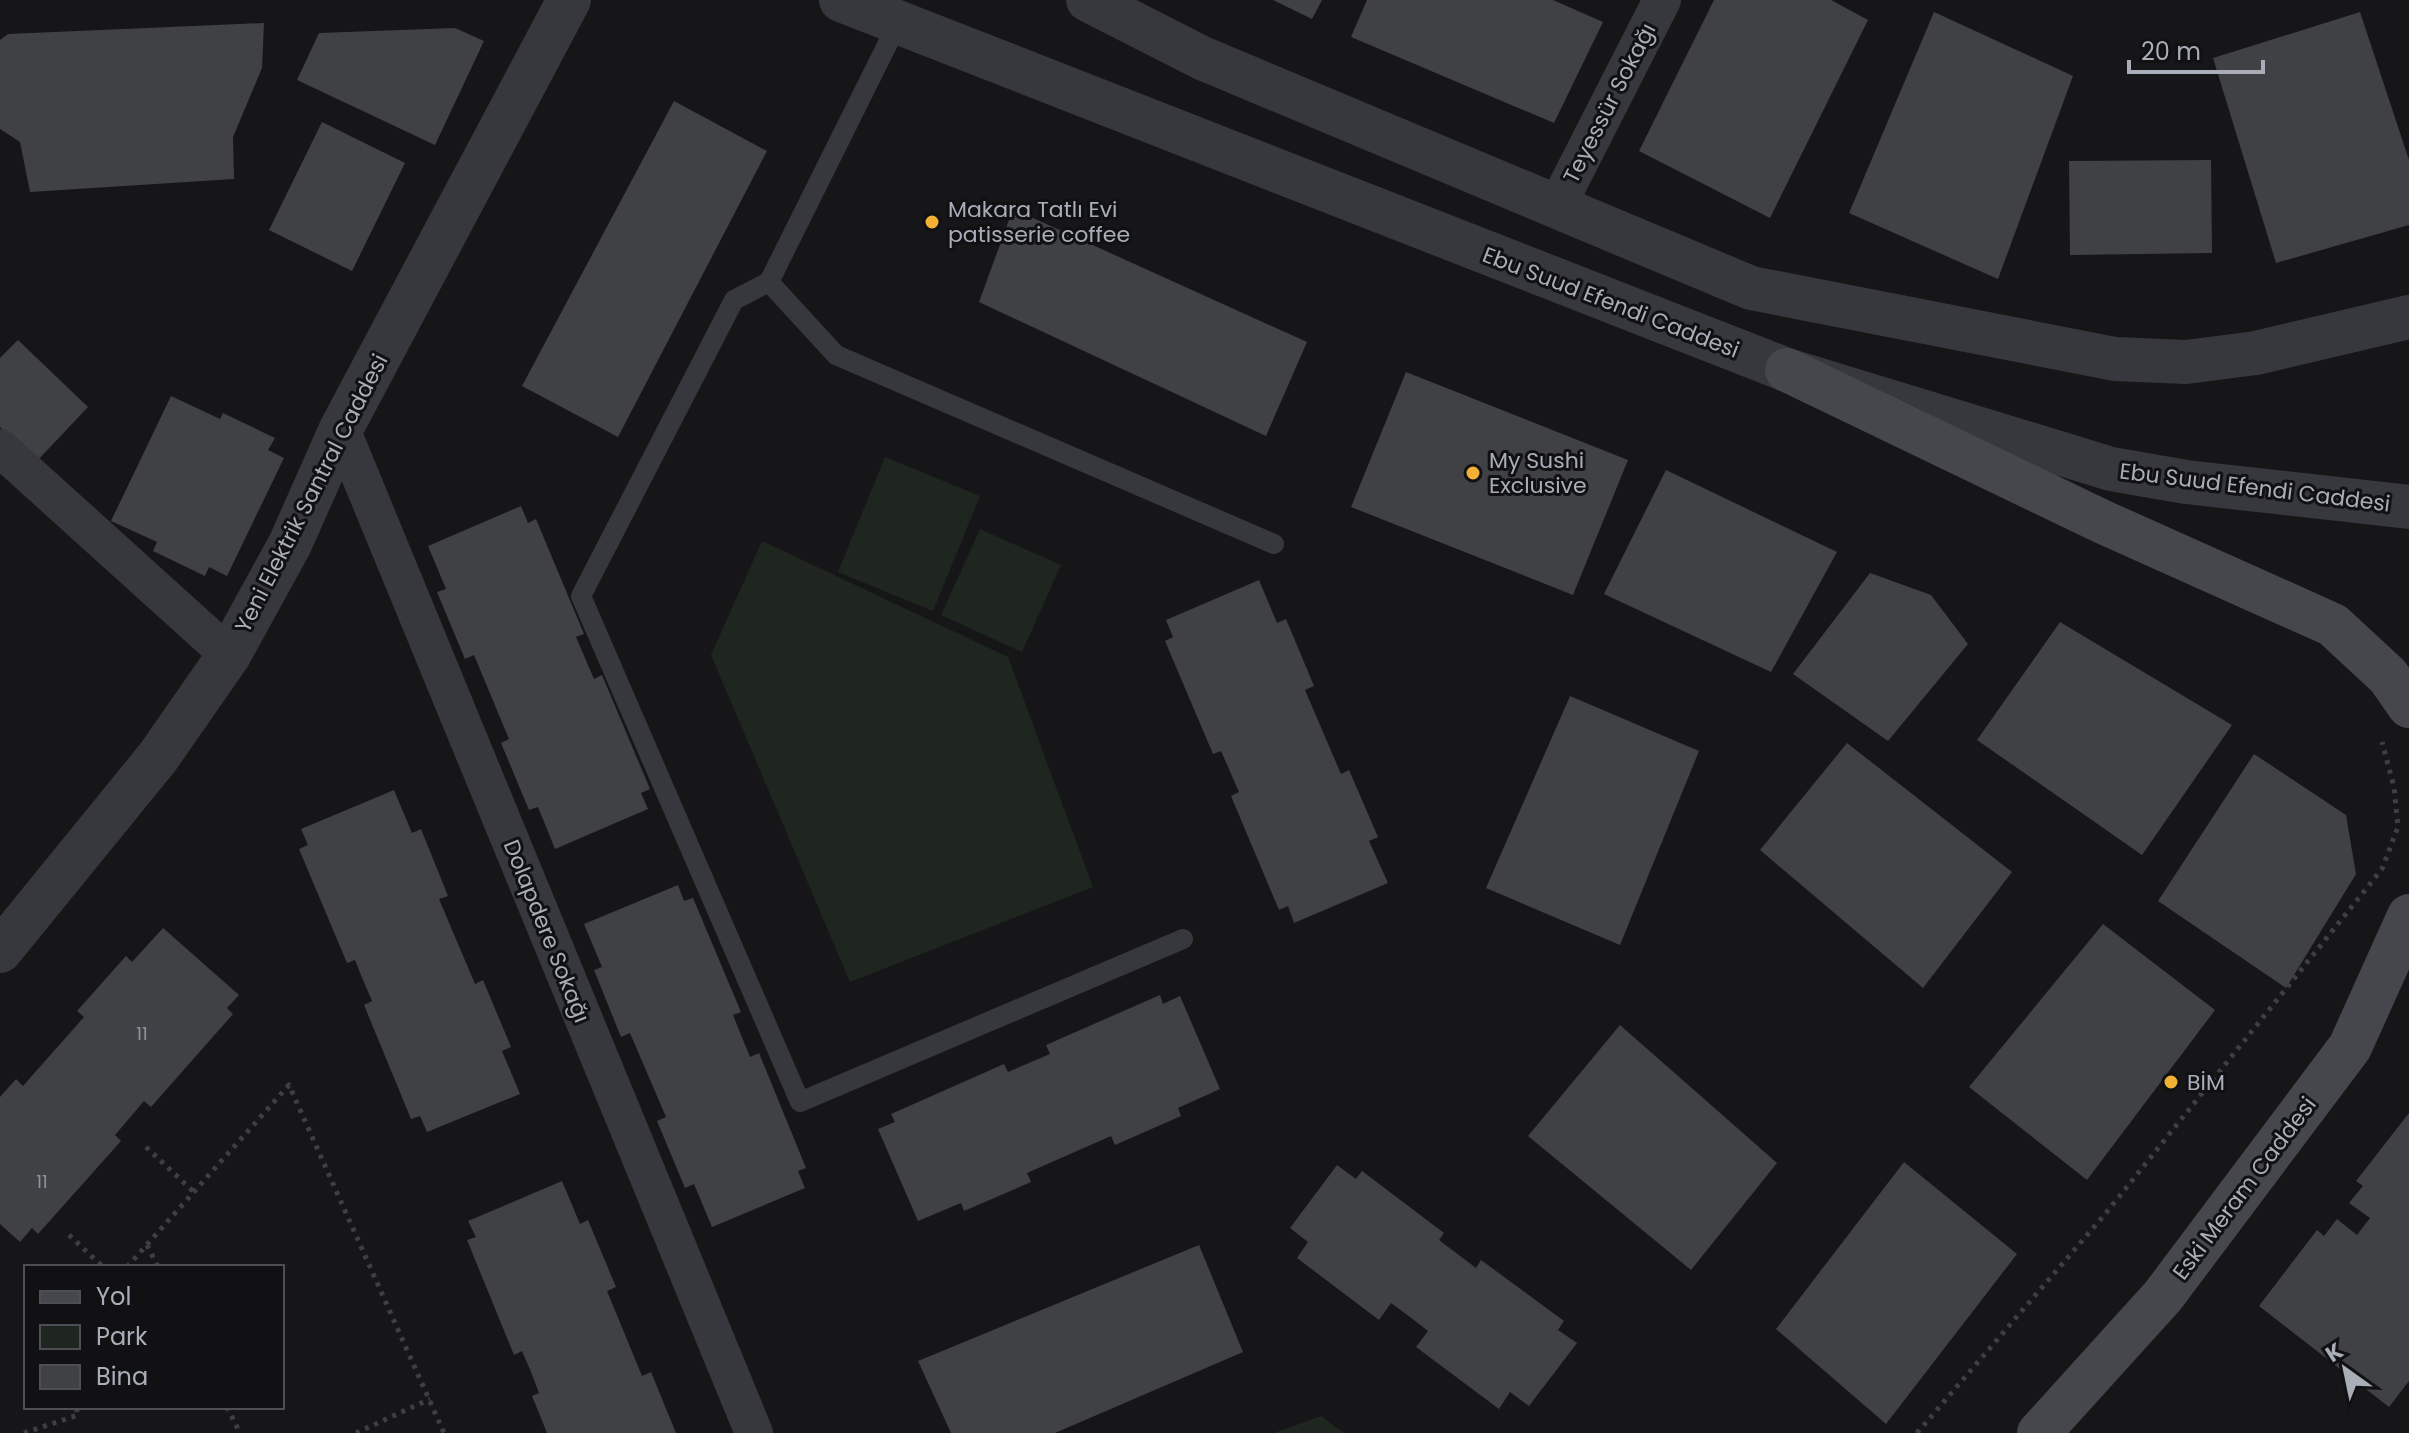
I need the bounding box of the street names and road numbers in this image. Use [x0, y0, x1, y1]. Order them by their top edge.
street label: Teyessür Sokağı [1556, 18, 1663, 189]
street label: Ebu Suud Efendi Caddesi [1478, 239, 1744, 366]
street label: Yeni Elektrik Santral Caddesi [228, 349, 395, 638]
street label: Ebu Suud Efendi Caddesi [2118, 456, 2392, 519]
street label: Dolapdere Sokağı [496, 835, 597, 1027]
street label: Eski Meram Caddesi [2165, 1090, 2323, 1286]

